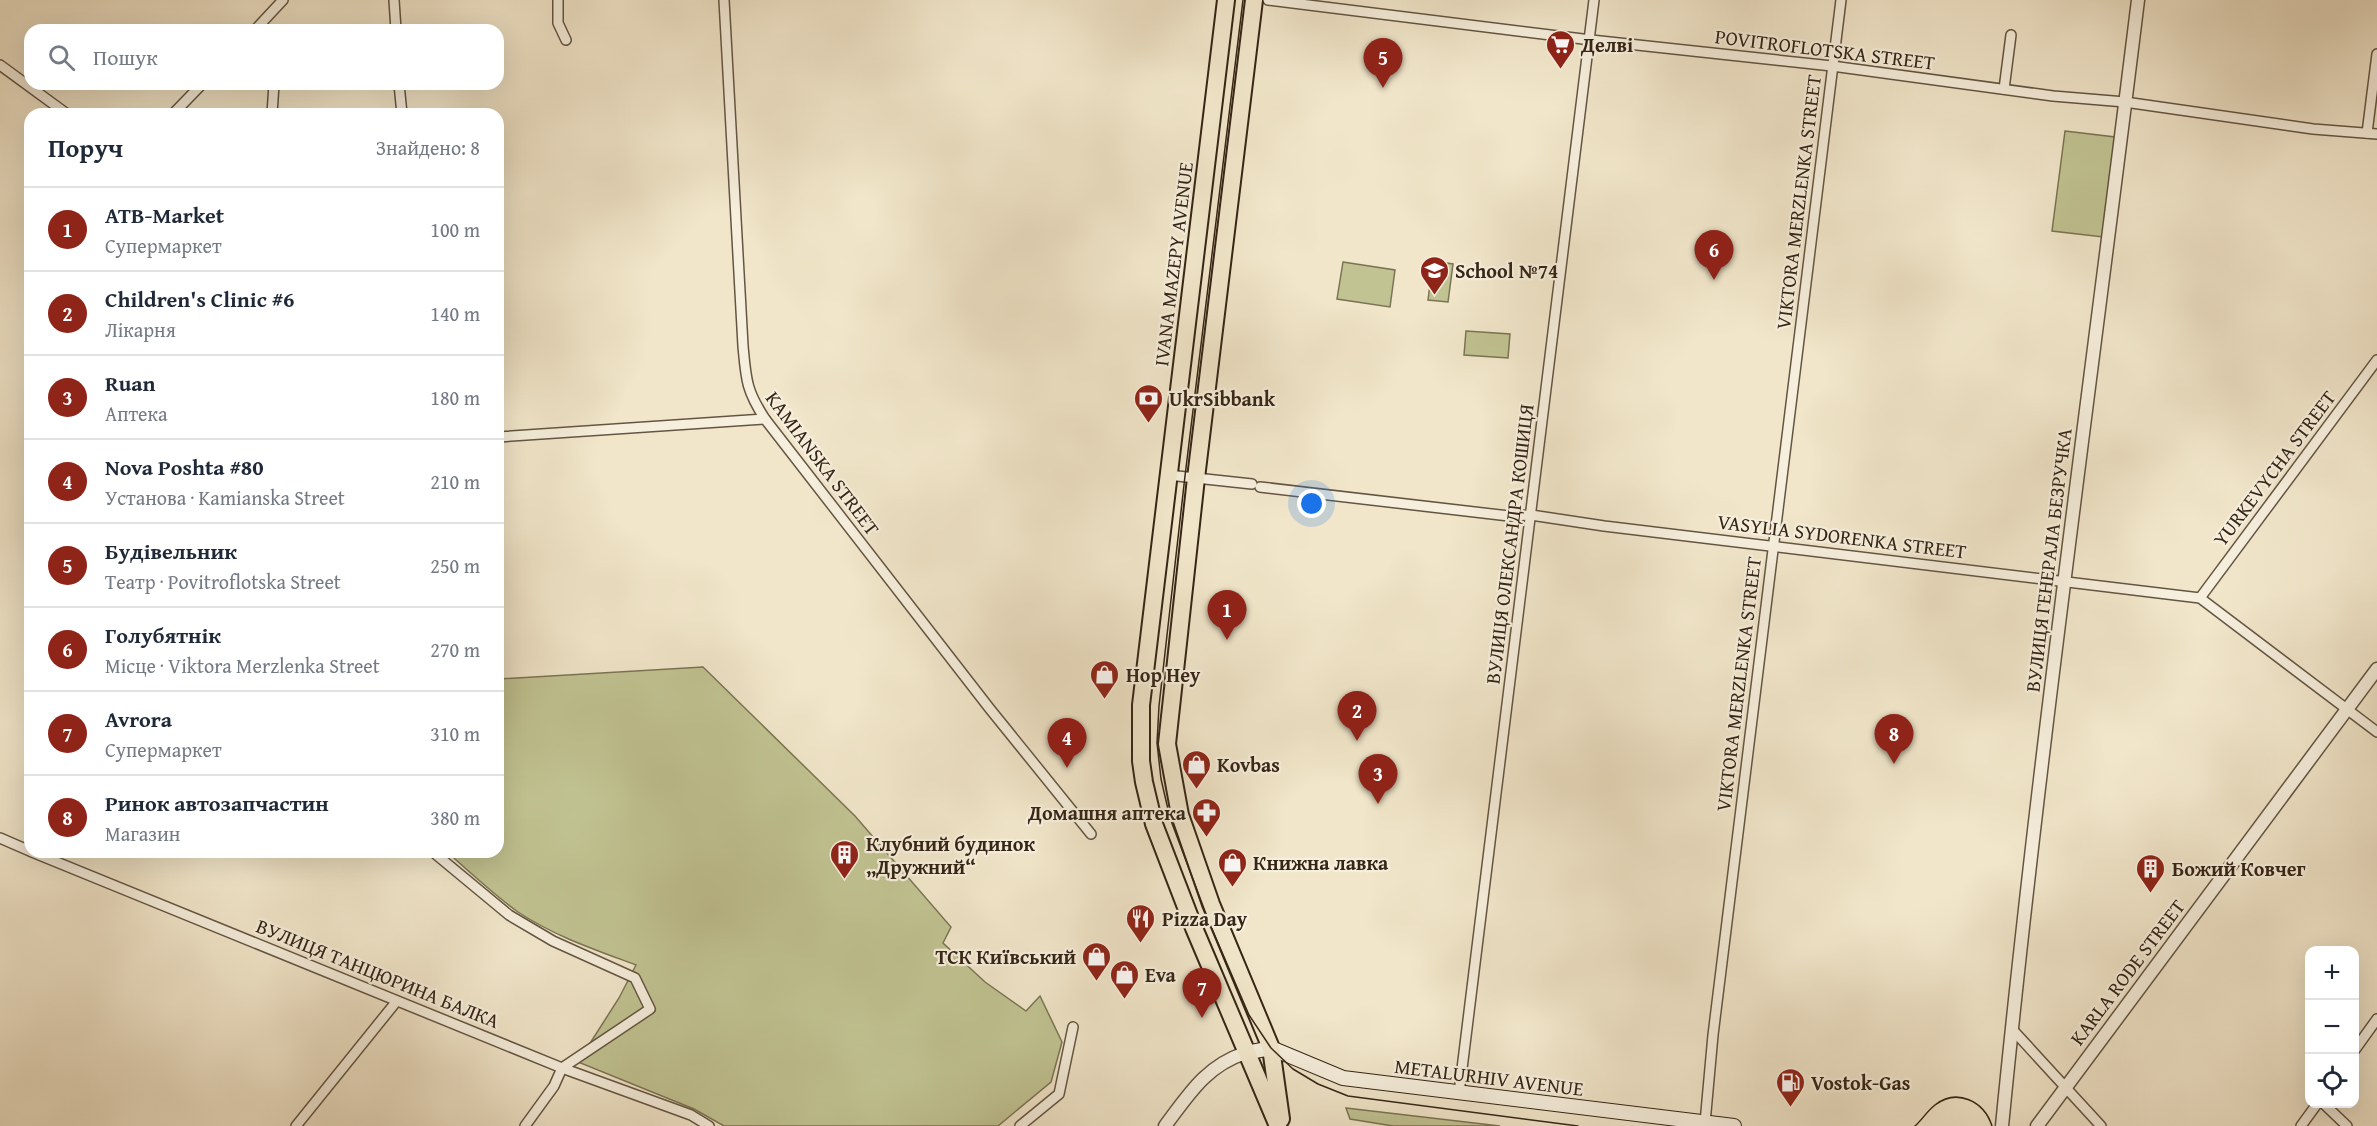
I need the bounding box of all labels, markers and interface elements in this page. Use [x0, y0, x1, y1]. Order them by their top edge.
street label: POVITROFLOTSKA STREET [1713, 21, 1937, 77]
search box [24, 24, 504, 90]
supermarket icon: Делві [1544, 28, 1576, 70]
place label: Делві [1580, 30, 1633, 59]
pin: 5 [1364, 38, 1402, 88]
icon: search [45, 41, 78, 74]
text: Пошук [93, 41, 158, 73]
street label: VIKTORA MERZLENKA STREET [1768, 73, 1828, 331]
text: Поруч [48, 128, 123, 167]
text: Знайдено: 8 [376, 133, 480, 162]
street label: IVANA MAZEPY AVENUE [1146, 160, 1200, 368]
text: ATB-Market [105, 199, 224, 231]
text: 1 [62, 215, 73, 244]
text: 100 m [430, 215, 480, 244]
pin: 6 [1694, 230, 1734, 280]
text: Супермаркет [105, 231, 222, 260]
school or university icon: School №74 [1418, 254, 1450, 296]
place label: School №74 [1455, 256, 1558, 285]
text: Children's Clinic #6 [105, 283, 294, 315]
text: 2 [62, 299, 73, 328]
text: 140 m [430, 299, 480, 328]
text: Лікарня [105, 315, 176, 344]
text: Ruan [105, 367, 156, 399]
bank icon: UkrSibbank [1132, 382, 1164, 424]
text: 3 [62, 383, 73, 412]
text: 180 m [430, 383, 480, 412]
place label: UkrSibbank [1169, 384, 1276, 413]
street label: YURKEVYCHA STREET [2206, 384, 2342, 552]
street label: KAMIANSKA STREET [759, 385, 887, 541]
text: Аптека [105, 399, 167, 428]
street label: ВУЛИЦЯ ОЛЕКСАНДРА КОШИЦЯ [1477, 402, 1541, 686]
street label: ВУЛИЦЯ ГЕНЕРАЛА БЕЗРУЧКА [2017, 426, 2079, 694]
text: Nova Poshta #80 [105, 451, 264, 483]
text: 4 [62, 467, 73, 496]
text: 210 m [430, 467, 480, 496]
text: Установа · Kamianska Street [105, 483, 345, 512]
your location [1297, 489, 1326, 518]
street label: VASYLIA SYDORENKA STREET [1716, 506, 1968, 566]
text: Будівельник [105, 535, 237, 567]
text: 5 [62, 551, 73, 580]
text: 250 m [430, 551, 480, 580]
street label: VIKTORA MERZLENKA STREET [1708, 555, 1768, 813]
text: Театр · Povitroflotska Street [105, 567, 341, 596]
pin: 1 [1208, 590, 1246, 640]
text: Голубятнік [105, 619, 221, 651]
text: 6 [62, 635, 73, 664]
text: 270 m [430, 635, 480, 664]
text: Місце · Viktora Merzlenka Street [105, 651, 380, 680]
shop icon: Hop Hey [1089, 658, 1121, 700]
place label: Hop Hey [1126, 660, 1201, 689]
pin: 2 [1338, 692, 1376, 741]
text: Avrora [105, 703, 172, 735]
pin: 8 [1874, 714, 1914, 764]
pin: 4 [1048, 718, 1086, 768]
text: 7 [62, 719, 73, 748]
text: 310 m [430, 719, 480, 748]
text: Супермаркет [105, 735, 222, 764]
shop icon: Kovbas [1180, 748, 1212, 790]
place label: Kovbas [1217, 750, 1280, 779]
pin: 3 [1358, 754, 1398, 804]
text: Ринок автозапчастин [105, 787, 329, 819]
pharmacy icon: Домашня аптека [1191, 796, 1223, 838]
place label: Домашня аптека [1027, 798, 1187, 827]
text: 8 [62, 803, 73, 832]
text: 380 m [430, 803, 480, 832]
text: Магазин [105, 819, 180, 848]
place label: Клубний будинок „Дружний“ [866, 829, 1035, 881]
building icon: Клубний будинок „Дружний“ [829, 838, 861, 880]
shop icon: Книжна лавка [1216, 846, 1248, 888]
place label: Книжна лавка [1253, 848, 1389, 877]
building icon: Божий Ковчег [2135, 852, 2167, 894]
place label: Божий Ковчег [2172, 854, 2306, 883]
street label: KARLA RODE STREET [2062, 893, 2192, 1051]
restaurant icon: Pizza Day [1125, 902, 1157, 944]
place label: Pizza Day [1162, 904, 1248, 933]
street label: ВУЛИЦЯ ТАНЦЮРИНА БАЛКА [252, 911, 504, 1035]
shop icon: ТСК Київський [1081, 940, 1113, 982]
place label: ТСК Київський [935, 942, 1076, 971]
map controls [2305, 946, 2359, 1108]
button: + [2305, 946, 2359, 1000]
shop icon: Eva [1108, 958, 1140, 1000]
place label: Eva [1145, 960, 1177, 989]
pin: 7 [1182, 968, 1222, 1018]
button: − [2305, 1000, 2359, 1054]
street label: METALURHIV AVENUE [1393, 1051, 1585, 1103]
button: locate [2305, 1054, 2359, 1108]
fuel station icon: Vostok-Gas [1774, 1066, 1806, 1108]
place label: Vostok-Gas [1811, 1068, 1910, 1097]

